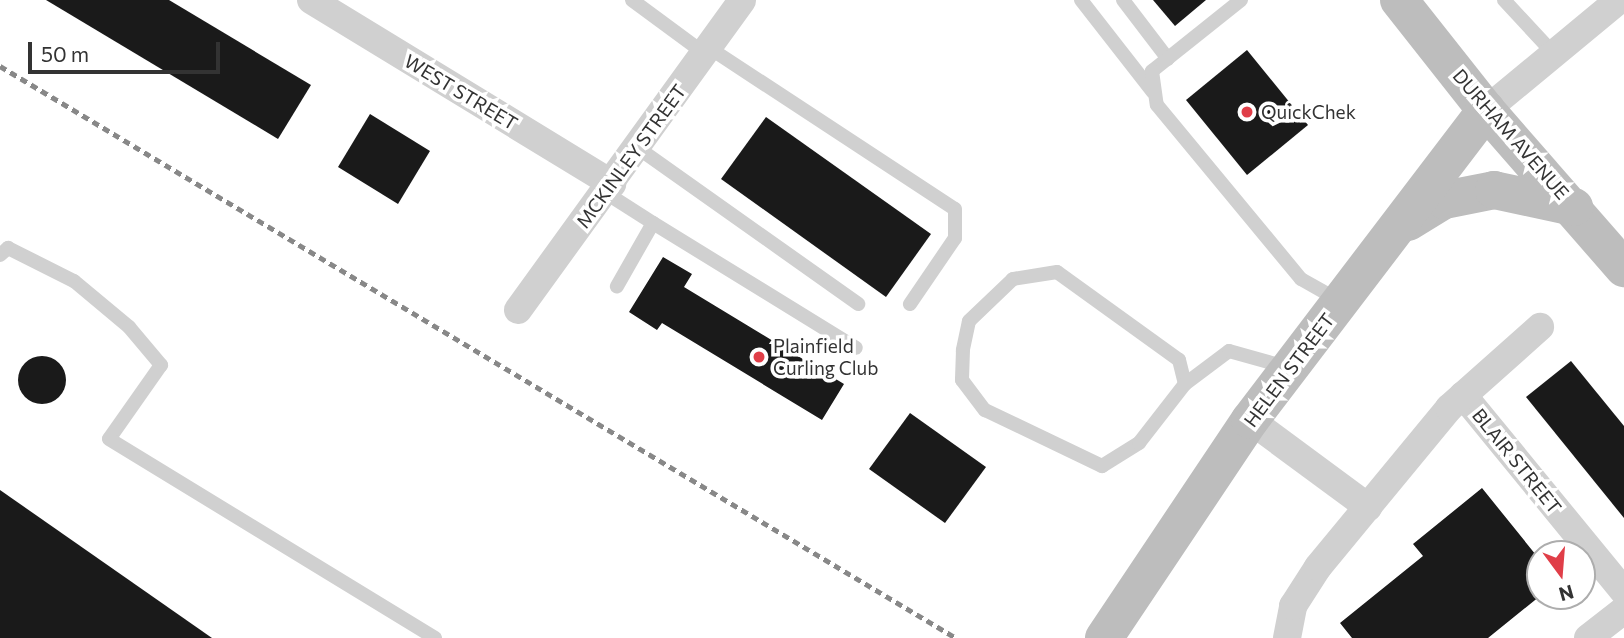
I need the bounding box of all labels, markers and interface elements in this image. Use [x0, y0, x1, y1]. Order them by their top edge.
scale bar [32, 28, 224, 72]
text: 50 m [41, 41, 89, 66]
street label: WEST STREET [400, 49, 522, 135]
street label: DURHAM AVENUE [1448, 64, 1574, 204]
street label: MCKINLEY STREET [571, 80, 691, 232]
place label: QuickChek [1261, 101, 1356, 123]
marker: QuickChek [1239, 104, 1255, 120]
street label: HELEN STREET [1239, 309, 1339, 431]
place label: Plainfield Curling Club [773, 335, 878, 379]
marker: Plainfield Curling Club [751, 349, 767, 365]
street label: BLAIR STREET [1468, 404, 1566, 518]
north arrow [1526, 540, 1596, 610]
text: N [1556, 581, 1576, 607]

